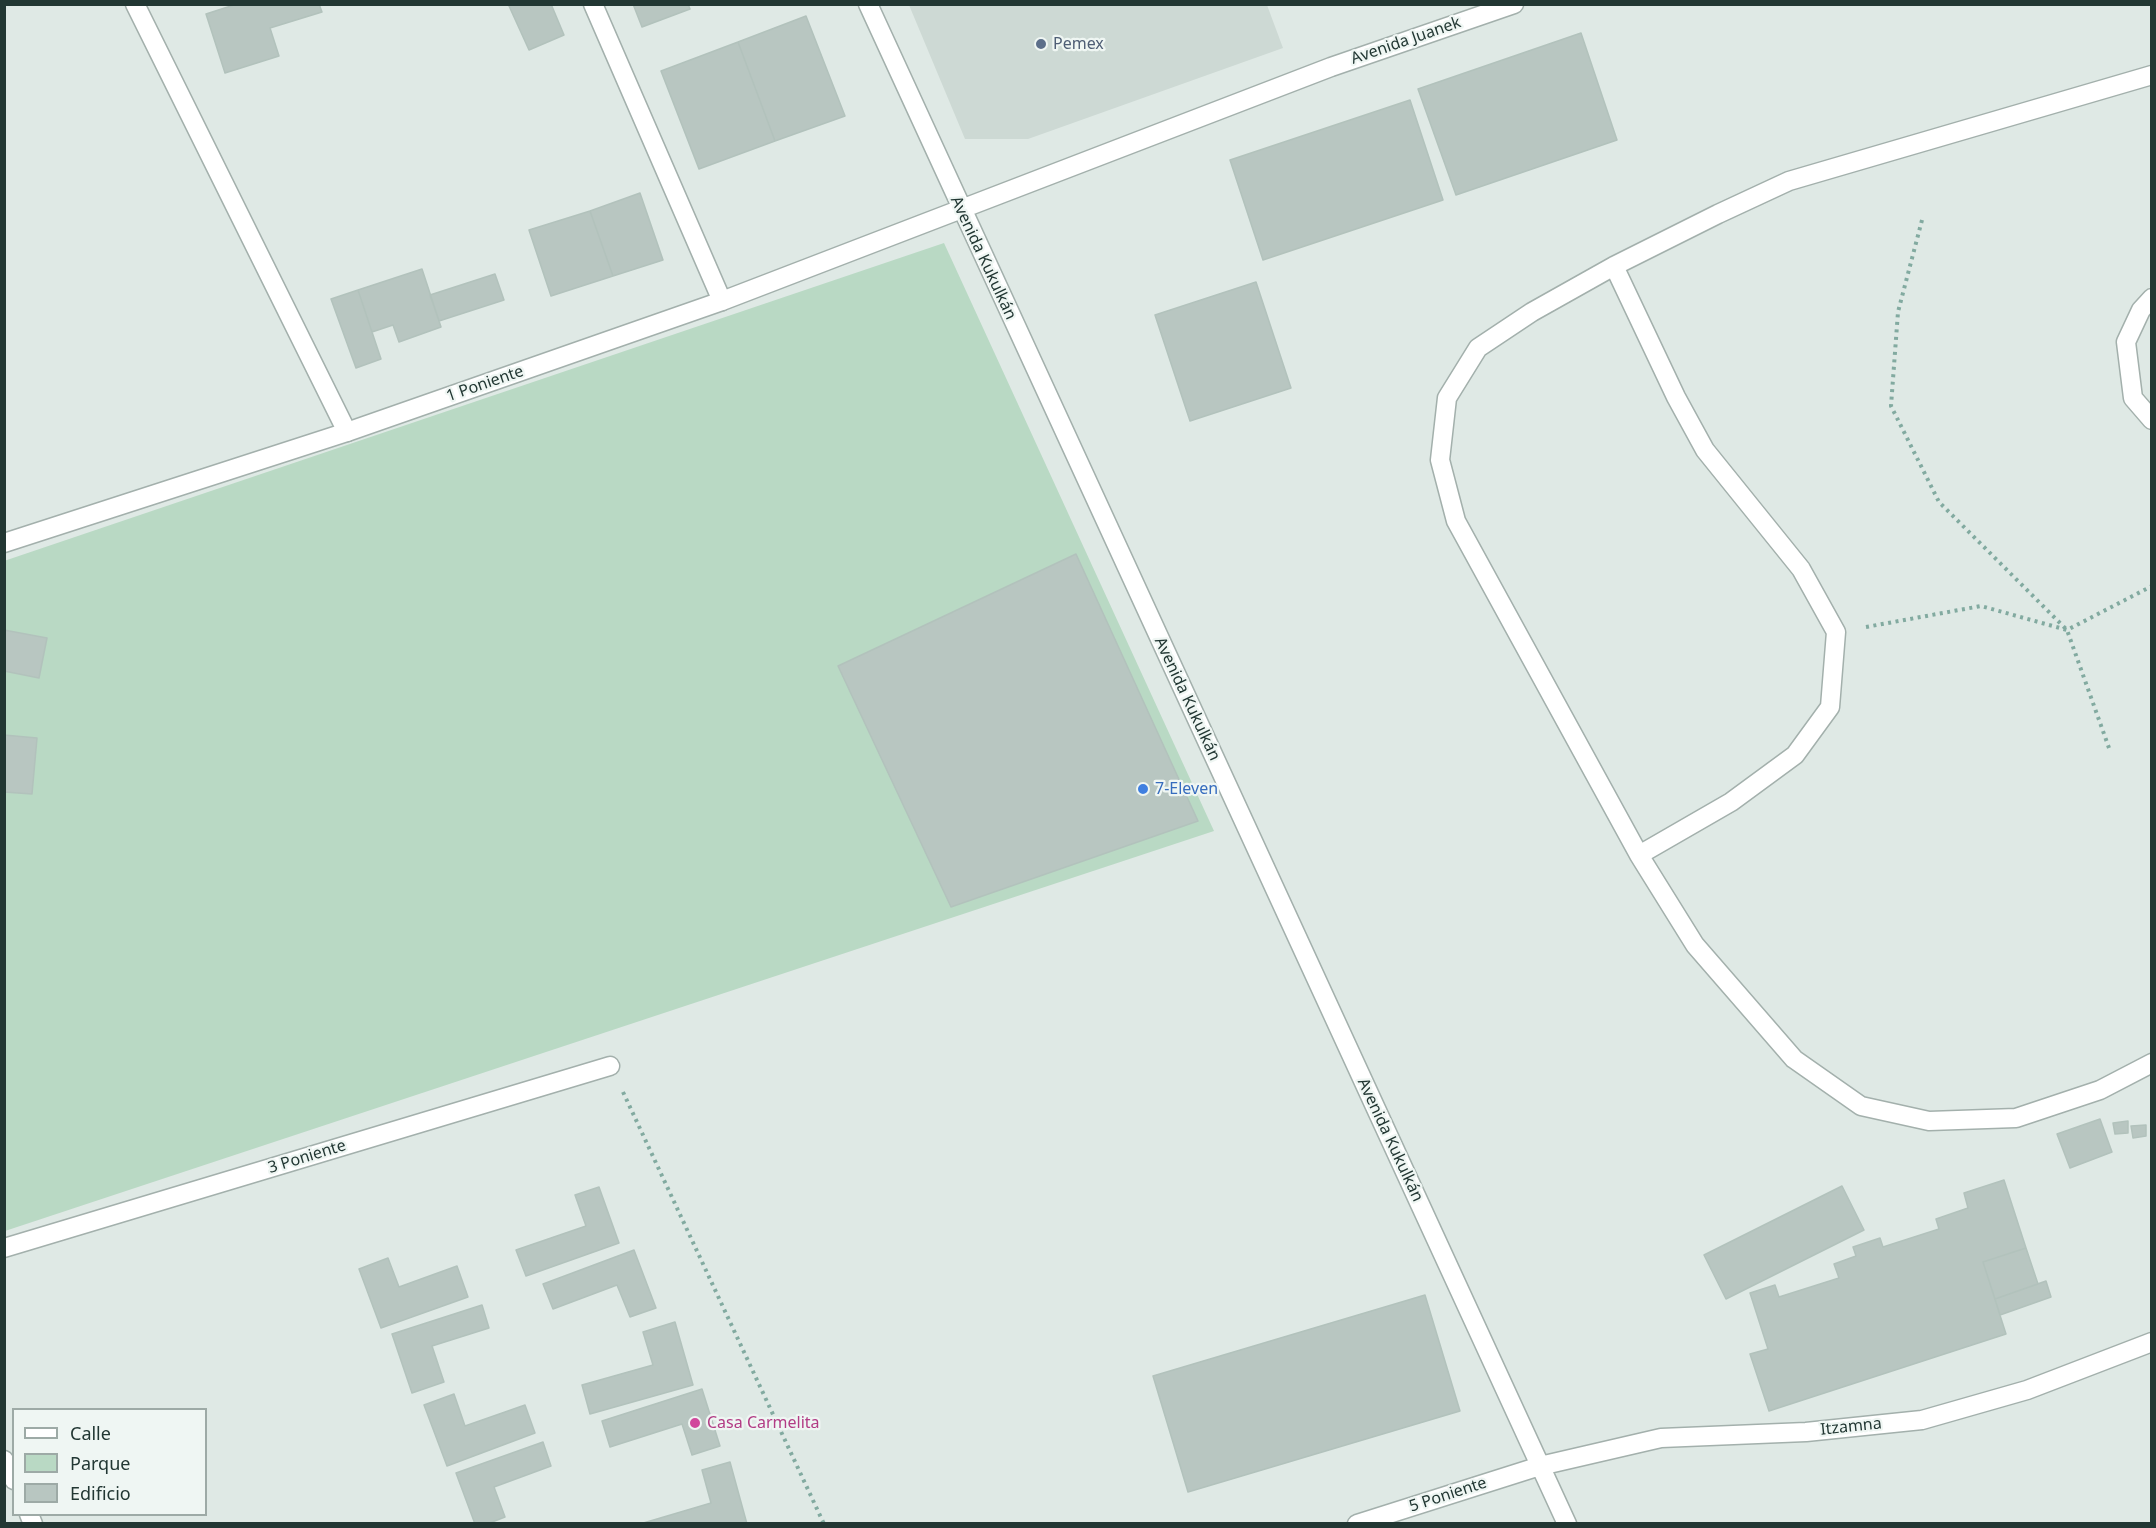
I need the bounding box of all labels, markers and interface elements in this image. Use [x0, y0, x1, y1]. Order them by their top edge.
street label: Avenida Juanek [1348, 13, 1464, 69]
place label: Pemex [1053, 34, 1104, 54]
marker: Pemex [1034, 37, 1048, 51]
street label: Avenida Kukulkán [946, 193, 1020, 323]
street label: 1 Poniente [444, 362, 526, 406]
street label: Avenida Kukulkán [1150, 634, 1224, 764]
place label: 7-Eleven [1155, 779, 1218, 799]
marker: 7-Eleven [1136, 782, 1150, 796]
street label: Avenida Kukulkán [1353, 1075, 1427, 1205]
street label: 3 Poniente [266, 1136, 348, 1178]
legend [12, 1408, 207, 1516]
place label: Casa Carmelita [707, 1413, 820, 1433]
street label: Itzamna [1819, 1414, 1883, 1440]
marker: Casa Carmelita [688, 1416, 702, 1430]
text: Calle [70, 1421, 111, 1445]
text: Parque [70, 1451, 130, 1475]
street label: 5 Poniente [1407, 1473, 1489, 1517]
text: Edificio [70, 1481, 131, 1505]

